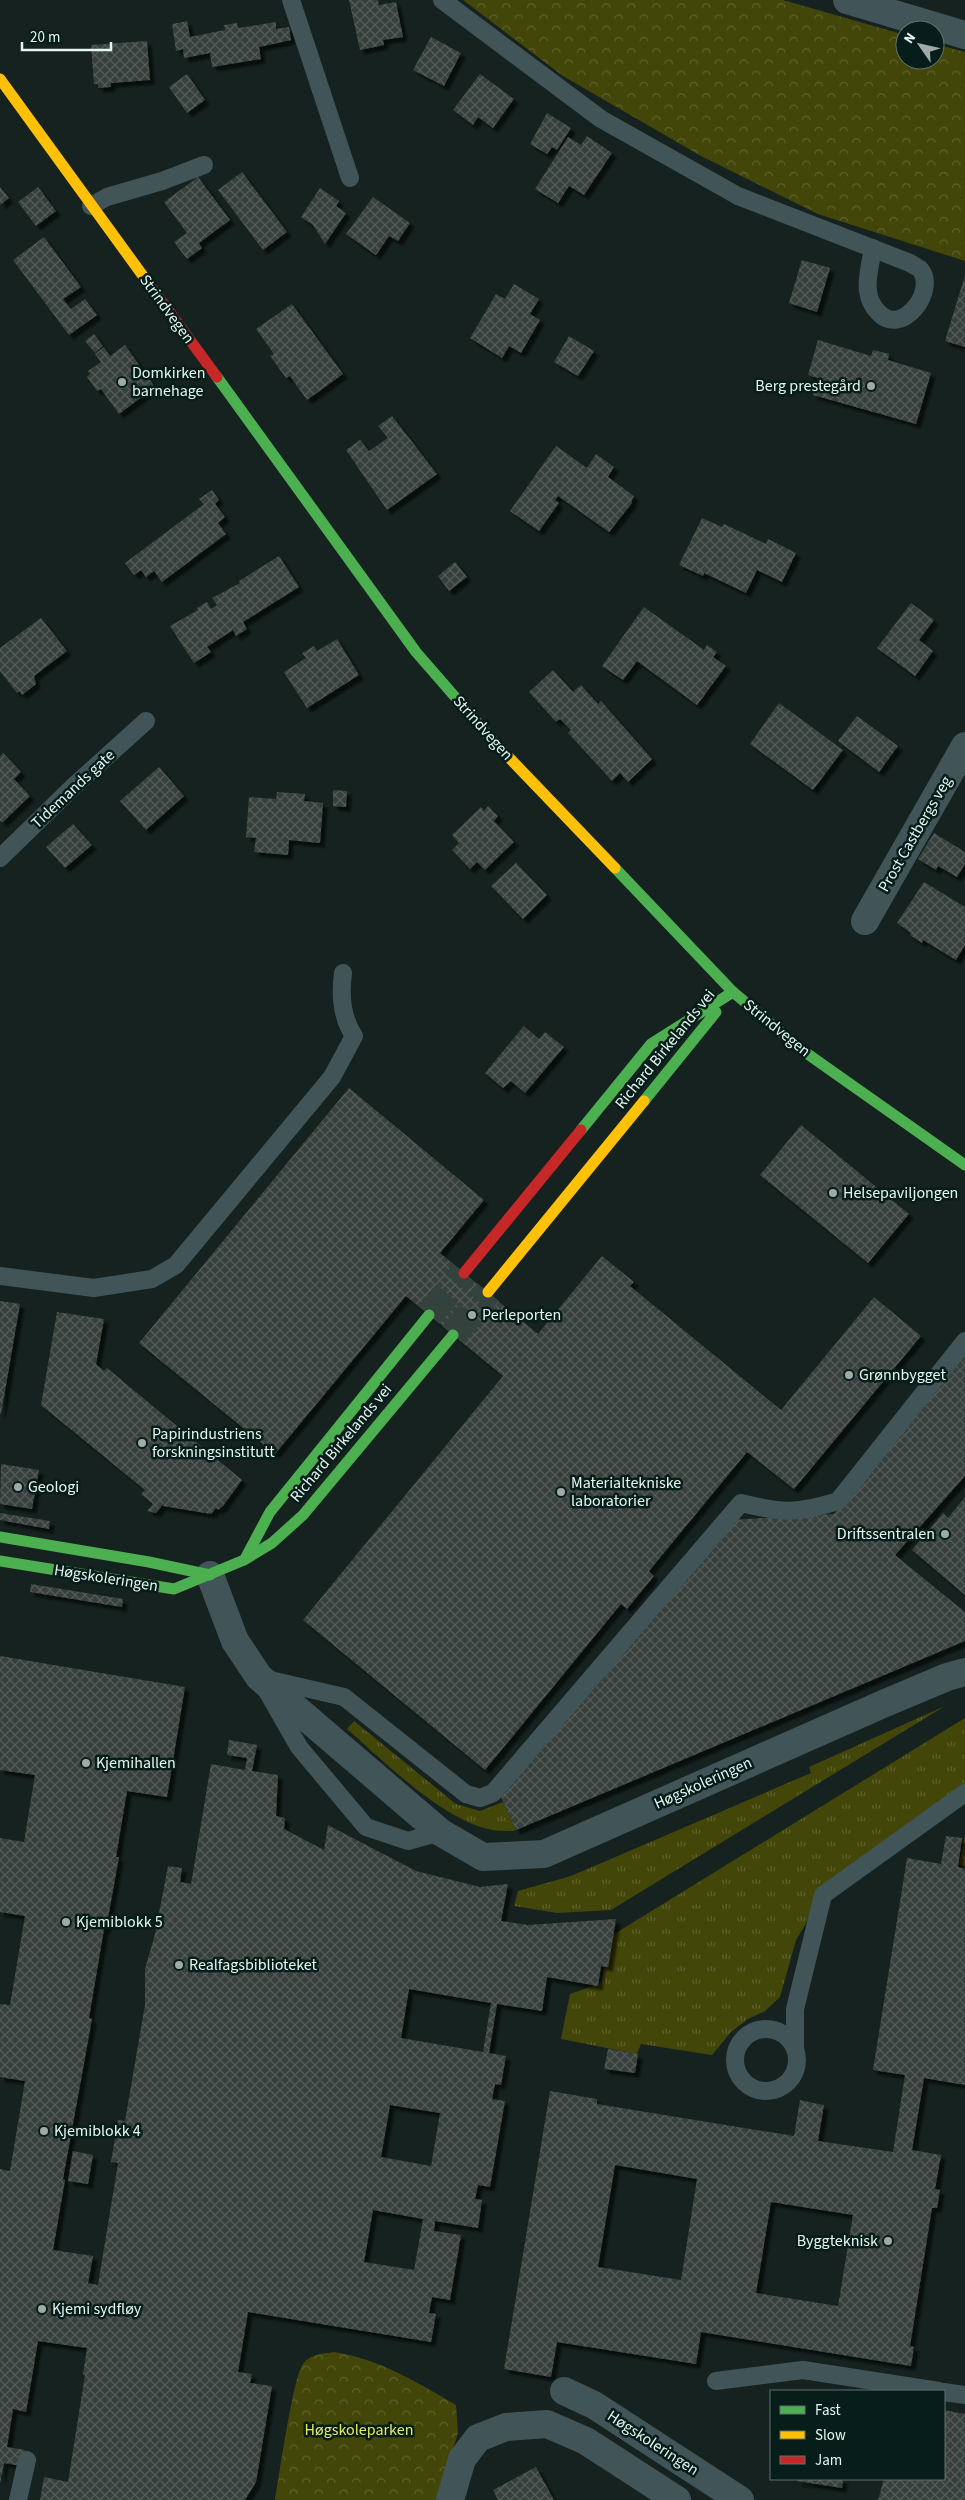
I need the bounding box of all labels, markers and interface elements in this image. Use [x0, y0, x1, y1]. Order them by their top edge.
scale bar [22, 20, 111, 52]
north arrow [895, 20, 945, 70]
text: 20 m [30, 27, 60, 48]
text: N [899, 29, 921, 48]
street label: Strindvegen [134, 270, 200, 348]
place label: Domkirken barnehage [132, 362, 206, 402]
place label: Berg prestegård [755, 375, 861, 397]
marker: Domkirken barnehage [116, 376, 128, 388]
marker: Berg prestegård [865, 380, 877, 392]
street label: Strindvegen [448, 691, 518, 765]
street label: Tidemands gate [26, 744, 120, 834]
street label: Prost Castbergs veg [873, 772, 957, 896]
street label: Richard Birkelands vei [610, 985, 720, 1113]
street label: Strindvegen [739, 994, 815, 1062]
place label: Helsepaviljongen [843, 1182, 958, 1204]
marker: Helsepaviljongen [827, 1187, 839, 1199]
place label: Perleporten [482, 1304, 561, 1326]
marker: Perleporten [466, 1309, 478, 1321]
place label: Grønnbygget [859, 1364, 946, 1386]
marker: Grønnbygget [843, 1369, 855, 1381]
street label: Richard Birkelands vei [285, 1379, 397, 1507]
place label: Papirindustriens forskningsinstitutt [152, 1423, 275, 1463]
marker: Papirindustriens forskningsinstitutt [136, 1437, 148, 1449]
place label: Materialtekniske laboratorier [571, 1472, 681, 1512]
place label: Geologi [28, 1476, 79, 1498]
marker: Geologi [12, 1481, 24, 1493]
marker: Materialtekniske laboratorier [555, 1486, 567, 1498]
place label: Driftssentralen [837, 1523, 935, 1545]
marker: Driftssentralen [939, 1528, 951, 1540]
street label: Høgskoleringen [52, 1559, 160, 1597]
place label: Kjemihallen [96, 1752, 176, 1774]
street label: Høgskoleringen [651, 1752, 755, 1814]
marker: Kjemihallen [80, 1757, 92, 1769]
place label: Kjemiblokk 5 [76, 1911, 163, 1933]
marker: Kjemiblokk 5 [60, 1916, 72, 1928]
place label: Realfagsbiblioteket [189, 1954, 318, 1976]
marker: Realfagsbiblioteket [173, 1959, 185, 1971]
place label: Kjemiblokk 4 [54, 2120, 141, 2142]
marker: Kjemiblokk 4 [38, 2125, 50, 2137]
place label: Byggteknisk [797, 2230, 878, 2252]
marker: Byggteknisk [882, 2235, 894, 2247]
place label: Kjemi sydfløy [52, 2298, 142, 2320]
marker: Kjemi sydfløy [36, 2303, 48, 2315]
legend [770, 2390, 945, 2480]
text: Fast [815, 2400, 841, 2421]
street label: Høgskoleringen [603, 2405, 703, 2481]
park label: Høgskoleparken [305, 2419, 413, 2441]
text: Slow [815, 2425, 846, 2446]
text: Jam [815, 2450, 842, 2471]

